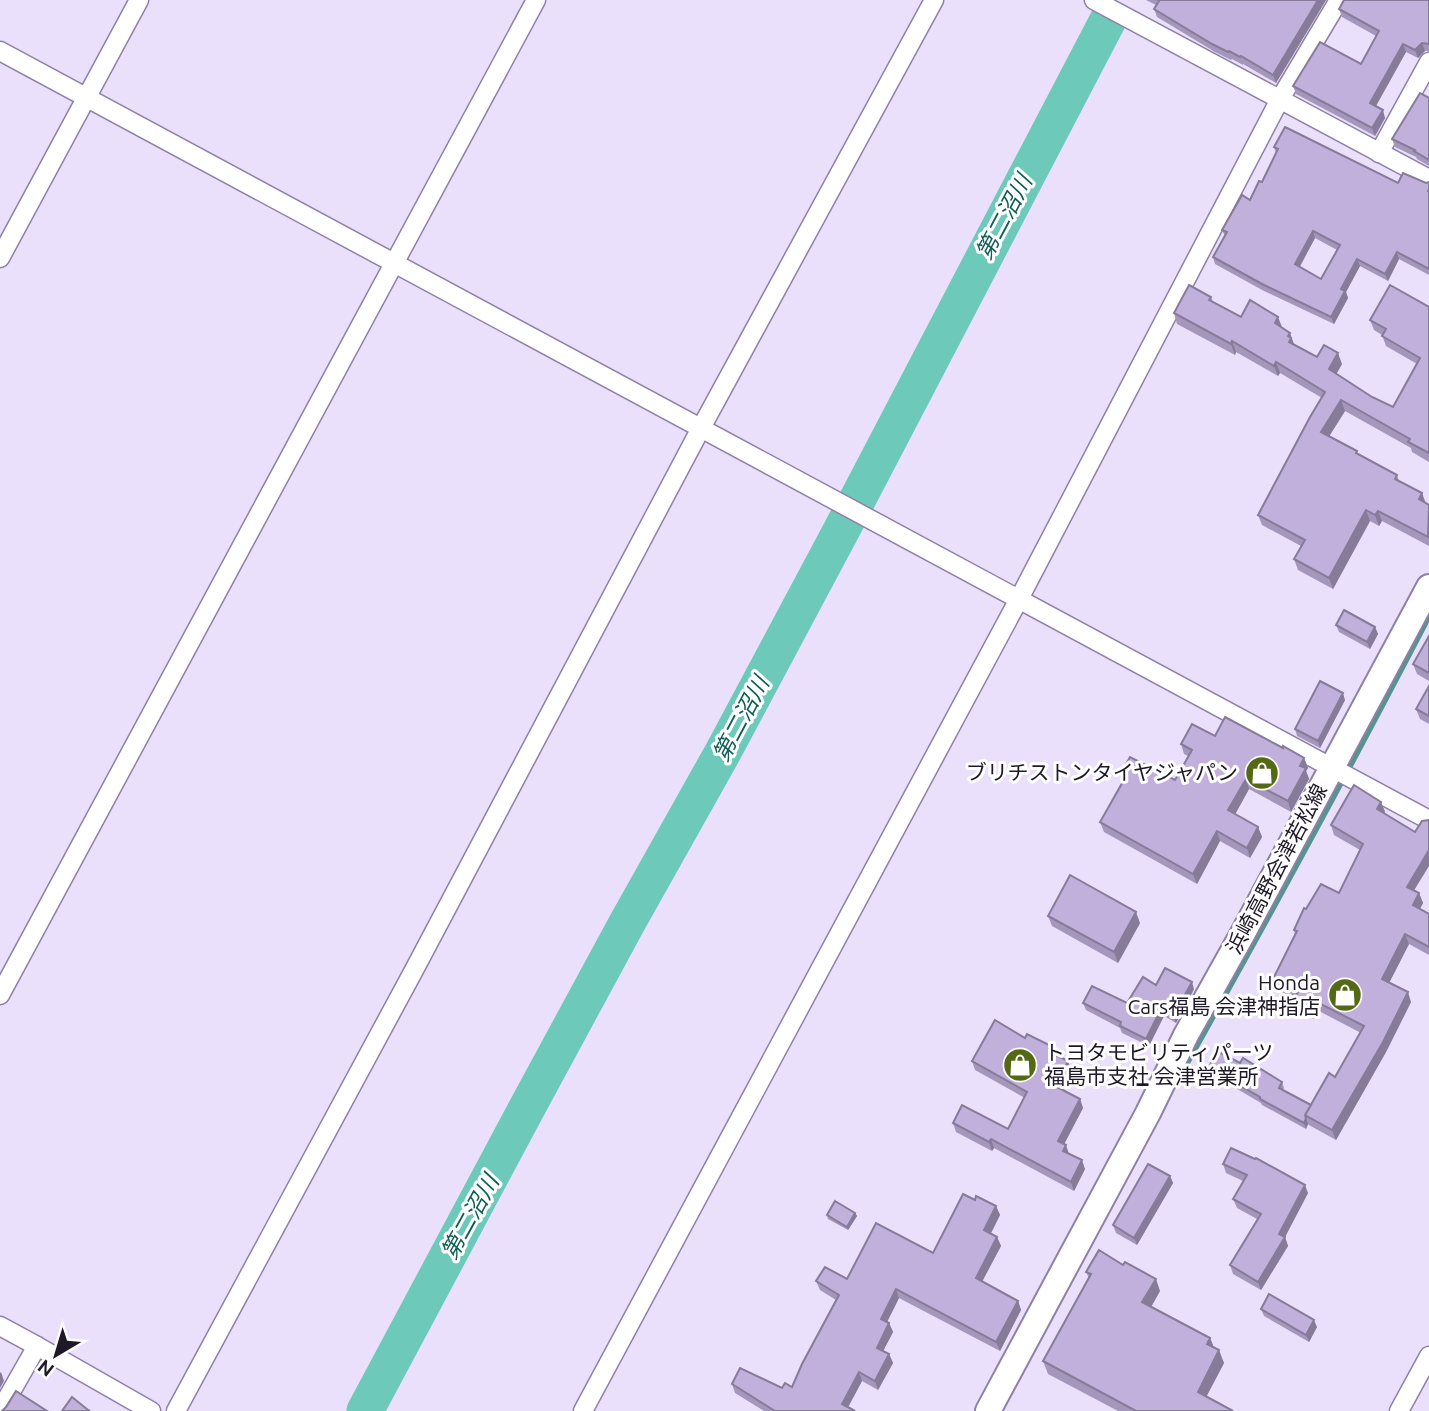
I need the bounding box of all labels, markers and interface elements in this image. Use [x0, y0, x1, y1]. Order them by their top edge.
water label: 第二沼川 [971, 168, 1038, 263]
water label: 第二沼川 [708, 670, 775, 765]
shop icon: ブリチストンタイヤジャパン [1243, 754, 1281, 792]
place label: ブリチストンタイヤジャパン [966, 760, 1238, 784]
street label: 浜崎高野会津若松線 [1221, 779, 1331, 958]
place label: Honda Cars福島 会津神指店 [1127, 970, 1320, 1018]
shop icon: Honda Cars福島 会津神指店 [1326, 976, 1364, 1014]
place label: トヨタモビリティパーツ 福島市支社 会津営業所 [1044, 1040, 1273, 1088]
shop icon: トヨタモビリティパーツ 福島市支社 会津営業所 [1001, 1046, 1039, 1084]
water label: 第二沼川 [436, 1168, 504, 1263]
north arrow [21, 1320, 91, 1390]
text: N [33, 1355, 58, 1381]

